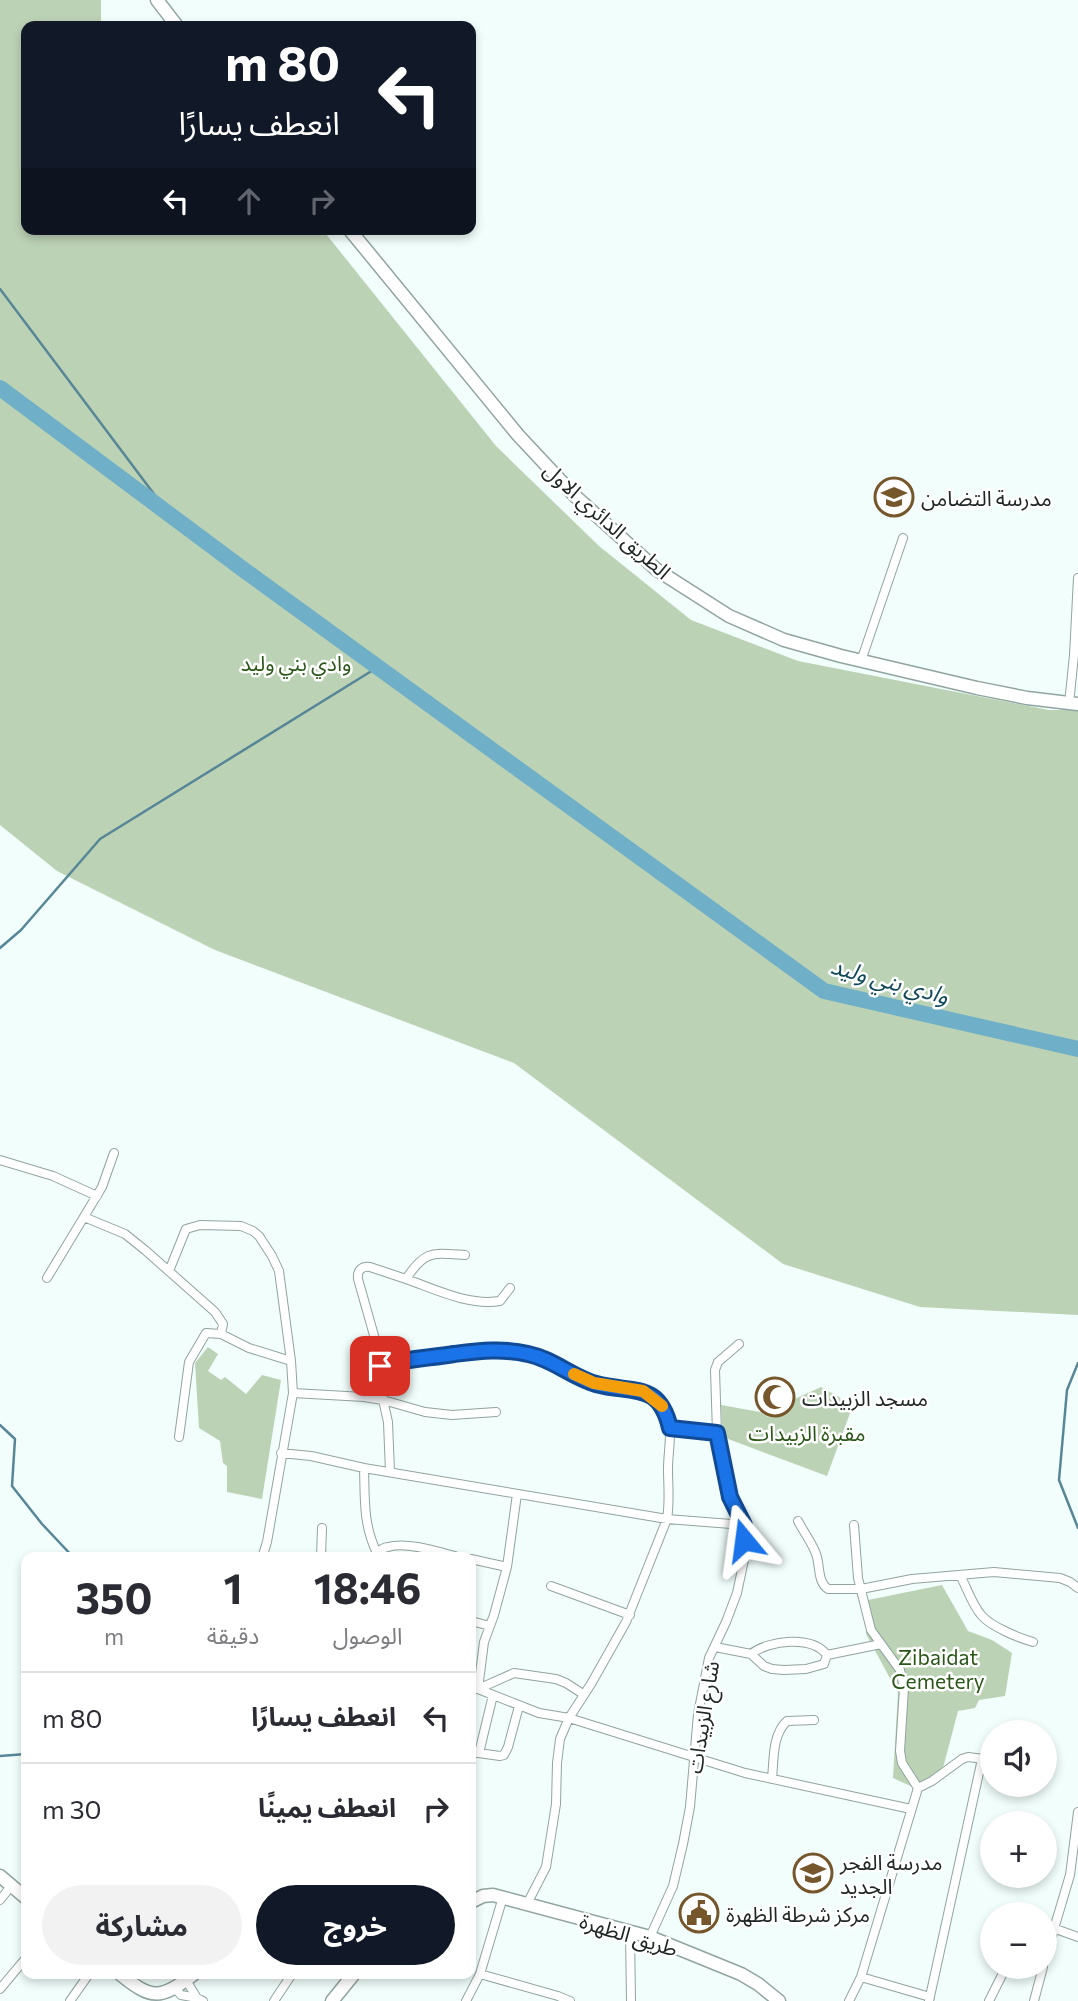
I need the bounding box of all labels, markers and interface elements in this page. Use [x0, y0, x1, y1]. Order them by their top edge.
text: 80 m [225, 31, 340, 91]
icon: left [364, 49, 455, 140]
text: انعطف يسارًا [178, 102, 340, 142]
icon: left [157, 182, 195, 220]
icon: ahead [230, 182, 268, 220]
icon: right [303, 182, 341, 220]
street label: الطريق الدائري الاول [536, 456, 677, 587]
school or university icon: مدرسة التضامن [873, 476, 915, 518]
place label: مدرسة التضامن [921, 485, 1052, 511]
park label: وادي بني وليد [241, 650, 351, 679]
water label: وادي بني وليد [827, 951, 952, 1014]
pin [350, 1336, 410, 1396]
icon: arrive [361, 1347, 399, 1385]
mosque icon: مسجد الزبيدات [754, 1376, 796, 1418]
place label: مسجد الزبيدات [802, 1385, 928, 1411]
park label: مقبرة الزبيدات [748, 1420, 866, 1446]
position arrow [707, 1503, 781, 1577]
text: 1 [224, 1561, 243, 1613]
text: 18:46 [314, 1561, 422, 1613]
text: 350 [75, 1571, 152, 1623]
text: دقيقة [207, 1621, 259, 1649]
text: الوصول [333, 1621, 403, 1649]
text: m [104, 1622, 124, 1650]
park label: Zibaidat Cemetery [891, 1644, 985, 1693]
street label: شارع الزبيدات [681, 1659, 727, 1776]
icon: left [417, 1699, 455, 1737]
text: انعطف يسارًا [251, 1700, 396, 1731]
text: 80 m [42, 1702, 102, 1733]
map controls [980, 1720, 1057, 1979]
button: sound [980, 1720, 1057, 1797]
icon: right [417, 1790, 455, 1828]
text: انعطف يمينًا [258, 1791, 396, 1822]
text: 30 m [42, 1793, 101, 1824]
button: + [980, 1811, 1057, 1888]
place label: مدرسة الفجر الجديد [839, 1849, 943, 1898]
school or university icon: مدرسة الفجر الجديد [792, 1852, 834, 1894]
button: مشاركة [42, 1885, 242, 1965]
button: خروج [256, 1885, 455, 1965]
public building icon: مركز شرطة الظهرة [678, 1892, 720, 1934]
place label: مركز شرطة الظهرة [726, 1901, 870, 1927]
button: − [980, 1902, 1057, 1979]
street label: طريق الظهرة [576, 1907, 681, 1963]

